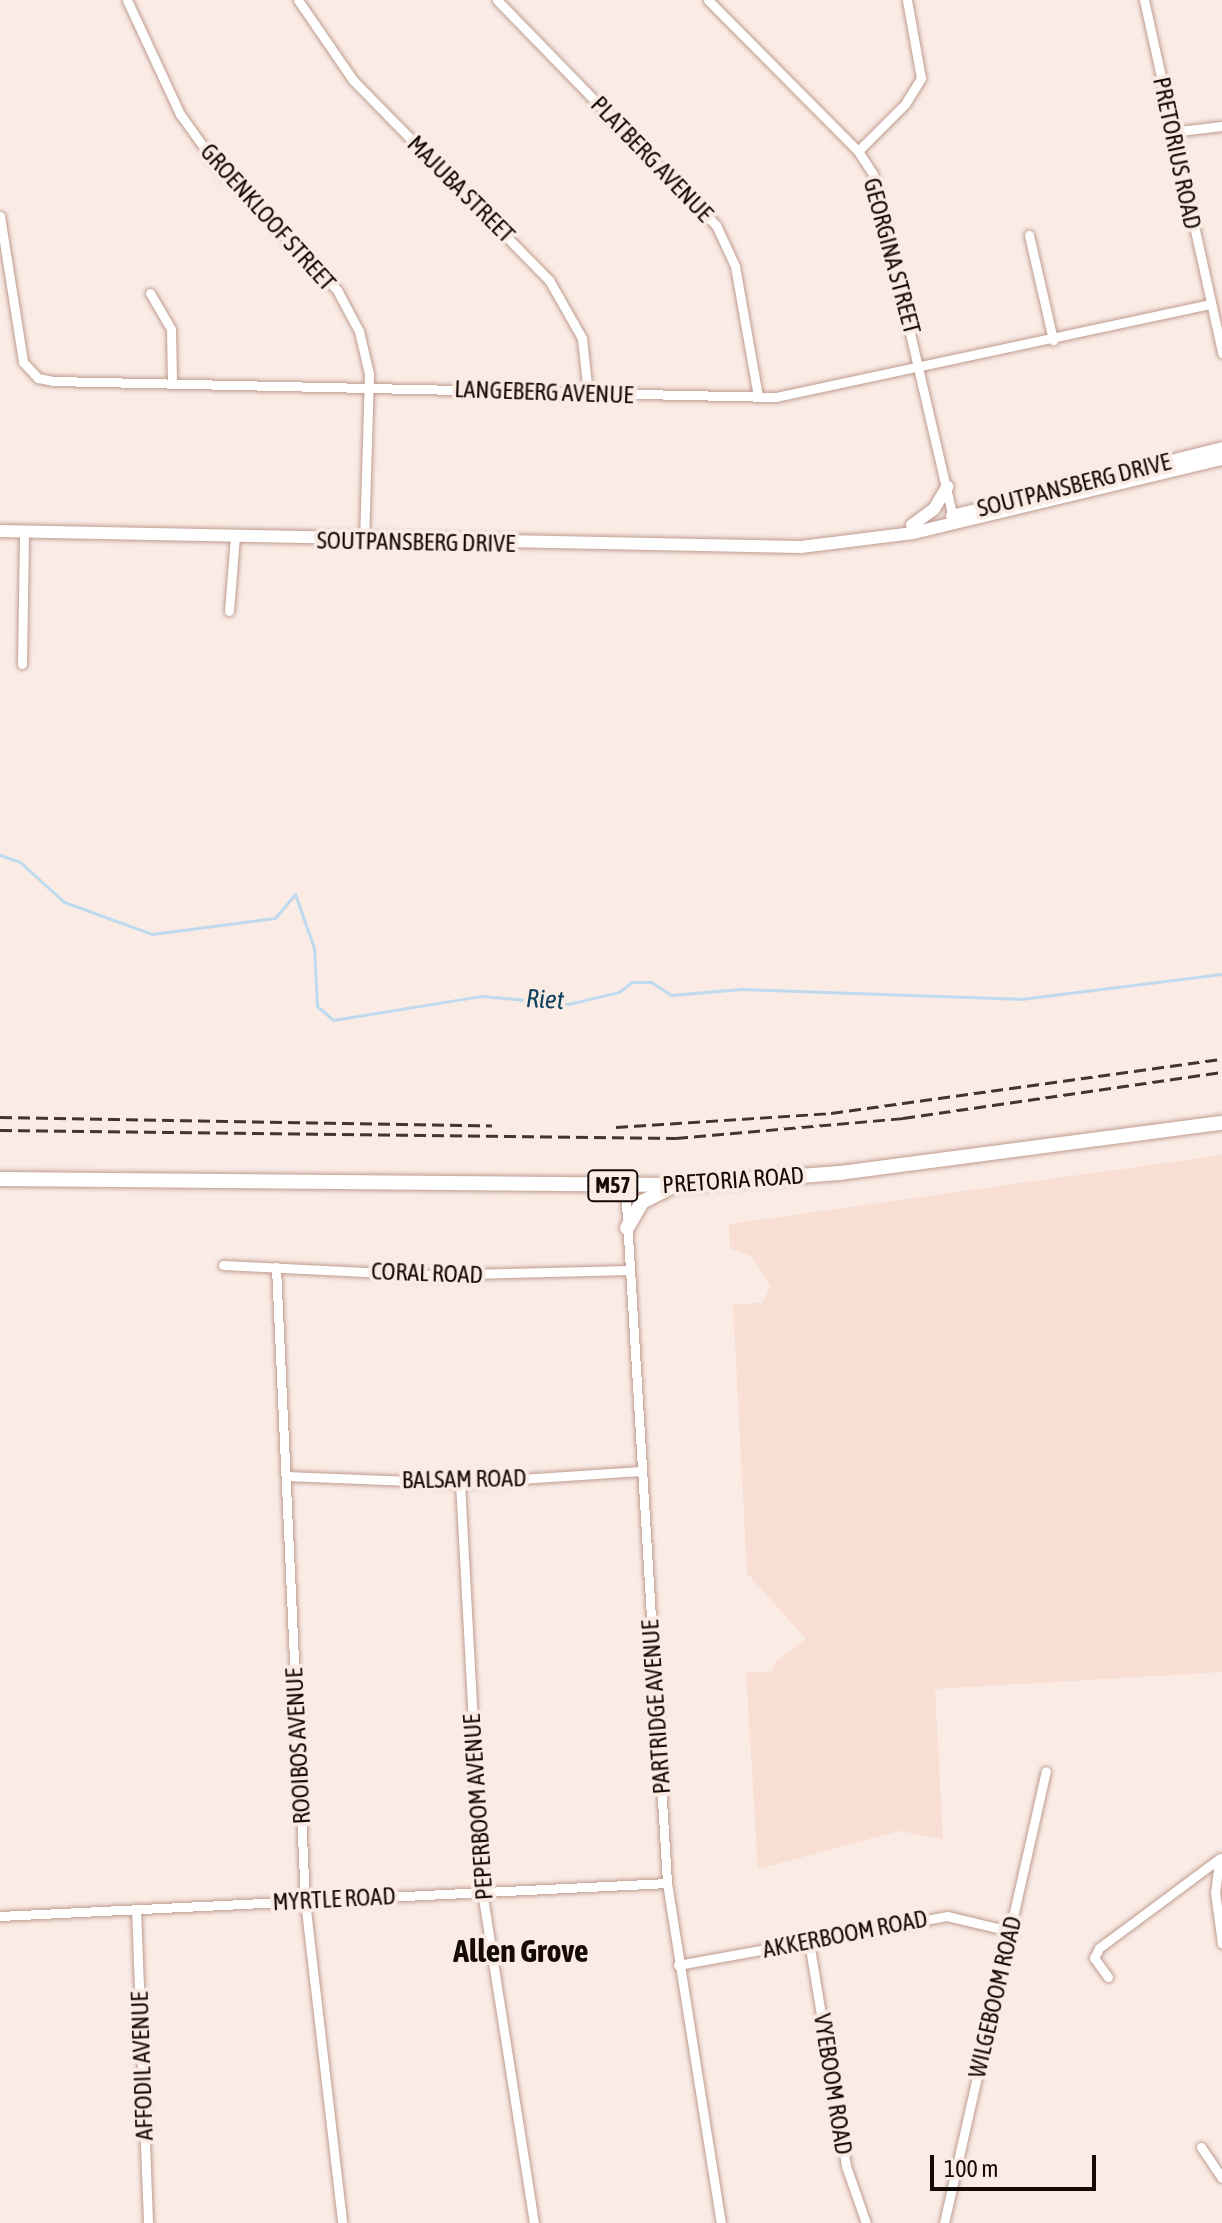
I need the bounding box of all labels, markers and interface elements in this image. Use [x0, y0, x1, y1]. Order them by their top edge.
street label: PRETORIUS ROAD [1147, 74, 1207, 232]
street label: PLATBERG AVENUE [585, 90, 719, 228]
street label: MAJUBA STREET [401, 129, 521, 249]
street label: GROENKLOOF STREET [194, 137, 342, 297]
street label: GEORGINA STREET [857, 175, 927, 337]
street label: LANGEBERG AVENUE [454, 374, 634, 410]
street label: SOUTPANSBERG DRIVE [974, 447, 1174, 523]
street label: SOUTPANSBERG DRIVE [317, 526, 515, 558]
water label: Riet [525, 983, 565, 1017]
street label: PRETORIA ROAD [661, 1161, 805, 1199]
road number: M57 [587, 1168, 639, 1204]
street label: CORAL ROAD [371, 1257, 483, 1289]
street label: BALSAM ROAD [401, 1464, 527, 1494]
street label: PARTRIDGE AVENUE [636, 1619, 676, 1795]
street label: ROOIBOS AVENUE [280, 1667, 316, 1825]
street label: PEPERBOOM AVENUE [457, 1713, 499, 1901]
street label: MYRTLE ROAD [272, 1881, 396, 1917]
street label: AKKERBOOM ROAD [760, 1904, 930, 1964]
street label: WILGEBOOM ROAD [962, 1913, 1028, 2081]
district label: Allen Grove [453, 1932, 589, 1970]
street label: AFFODIL AVENUE [125, 1991, 159, 2141]
street label: VYEBOOM ROAD [808, 2011, 858, 2157]
scale bar [934, 2139, 1100, 2189]
text: 100 m [944, 2155, 998, 2182]

